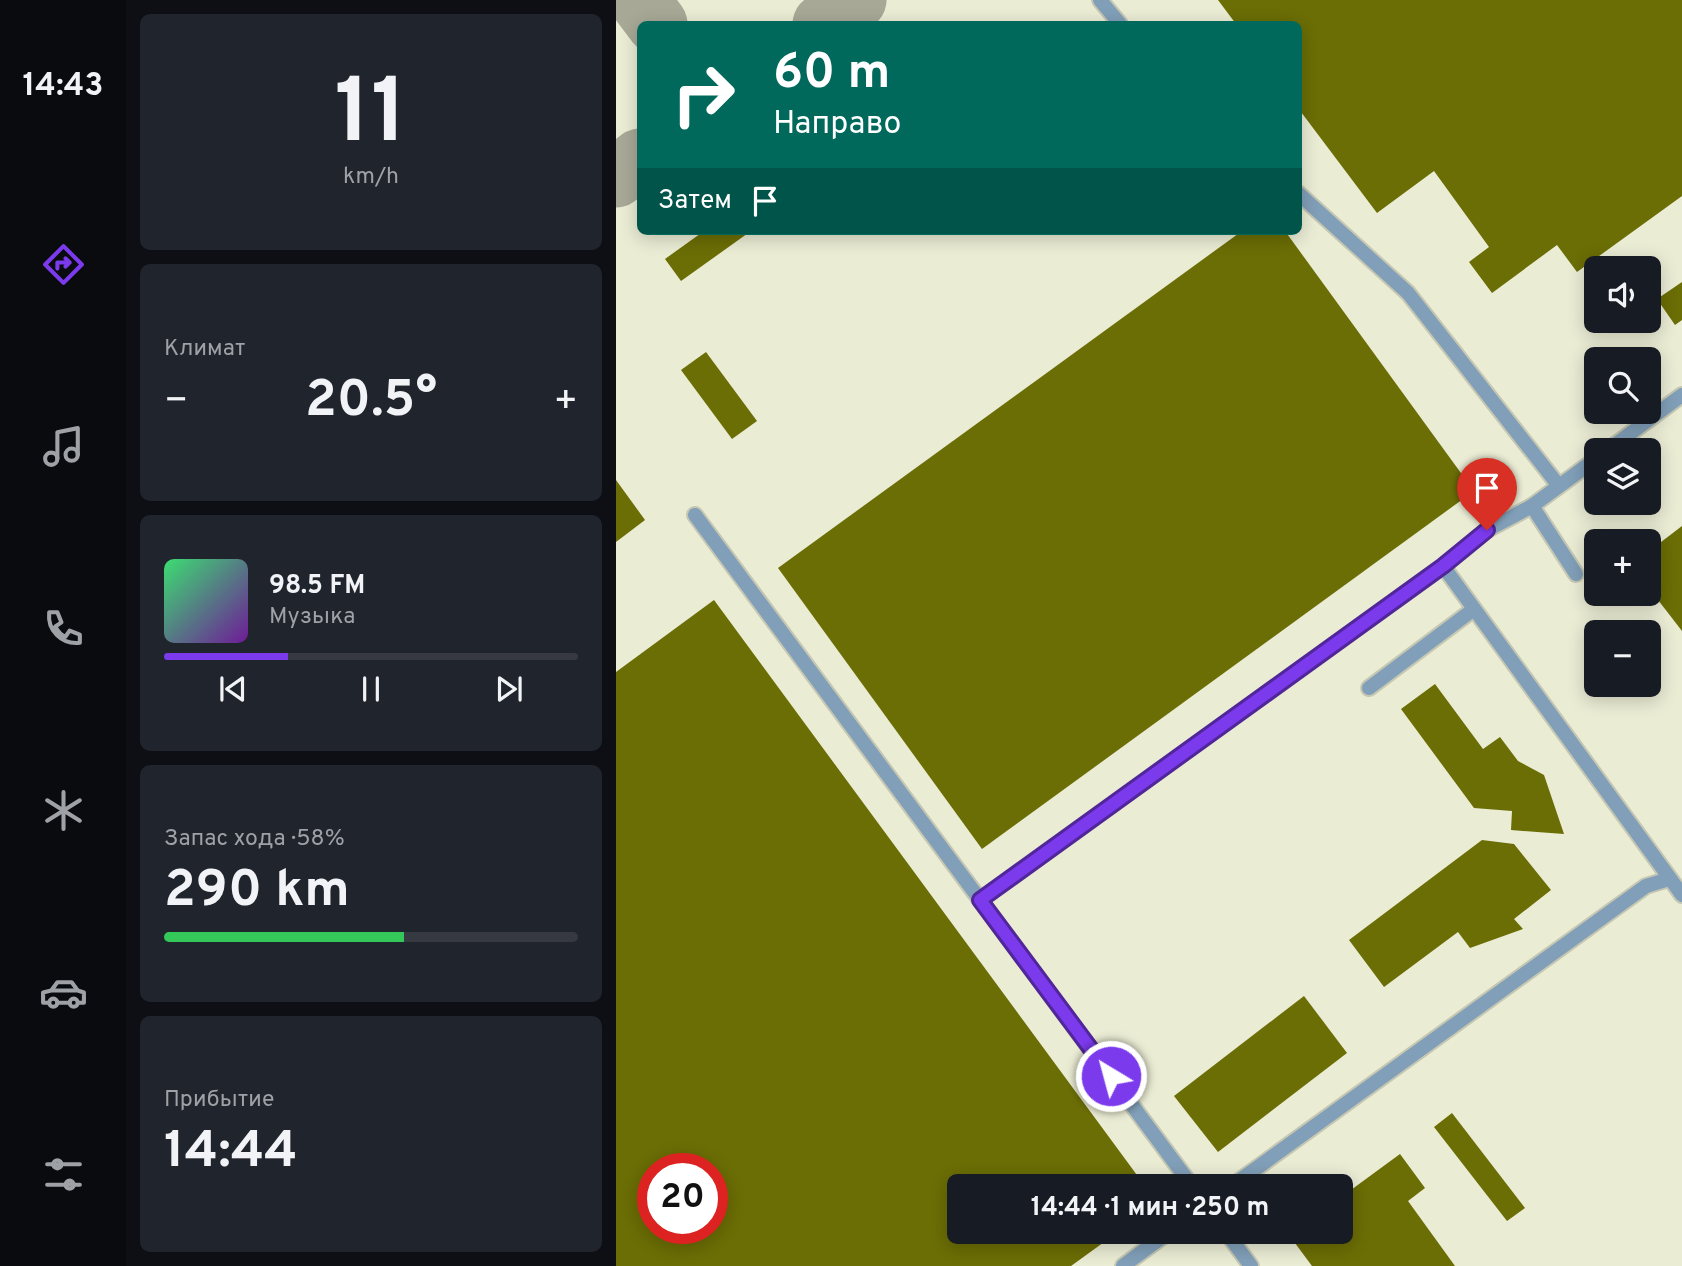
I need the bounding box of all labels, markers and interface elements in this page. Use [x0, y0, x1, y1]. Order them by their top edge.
text: 60 m [773, 44, 891, 106]
icon: right [658, 49, 749, 140]
text: 11 [335, 60, 407, 175]
text: 14:43 [23, 67, 103, 107]
text: Направо [773, 105, 901, 145]
text: km/h [343, 163, 399, 192]
icon: arrive [746, 182, 784, 220]
text: Затем [658, 185, 732, 218]
icon: directions [39, 240, 88, 289]
map controls [1584, 256, 1661, 697]
button: sound [1584, 256, 1661, 333]
text: Климат [164, 335, 245, 364]
button: search [1584, 347, 1661, 424]
text: 20.5° [305, 369, 437, 435]
text: − [164, 378, 189, 427]
text: + [553, 378, 578, 427]
icon: music [39, 422, 88, 471]
button: layers [1584, 438, 1661, 515]
pin [1457, 458, 1517, 530]
icon: arrive [1468, 469, 1506, 507]
button: + [1584, 529, 1661, 606]
text: 98.5 FM [269, 570, 365, 603]
text: Музыка [269, 603, 355, 632]
icon: phone [39, 604, 88, 653]
button: − [1584, 620, 1661, 697]
icon: previous [214, 670, 252, 708]
icon: pause [352, 670, 390, 708]
icon: next [490, 670, 528, 708]
icon: climate [39, 786, 88, 835]
text: Запас хода · 58% [164, 825, 345, 854]
text: 290 km [164, 859, 350, 925]
icon: car [39, 968, 88, 1017]
position arrow [1074, 1039, 1148, 1113]
text: Прибытие [164, 1086, 274, 1115]
text: 14:44 [164, 1120, 298, 1186]
icon: filters [39, 1150, 88, 1199]
speed limit sign: 20 [637, 1153, 728, 1244]
text: 14:44 · 1 мин · 250 m [1031, 1192, 1269, 1225]

